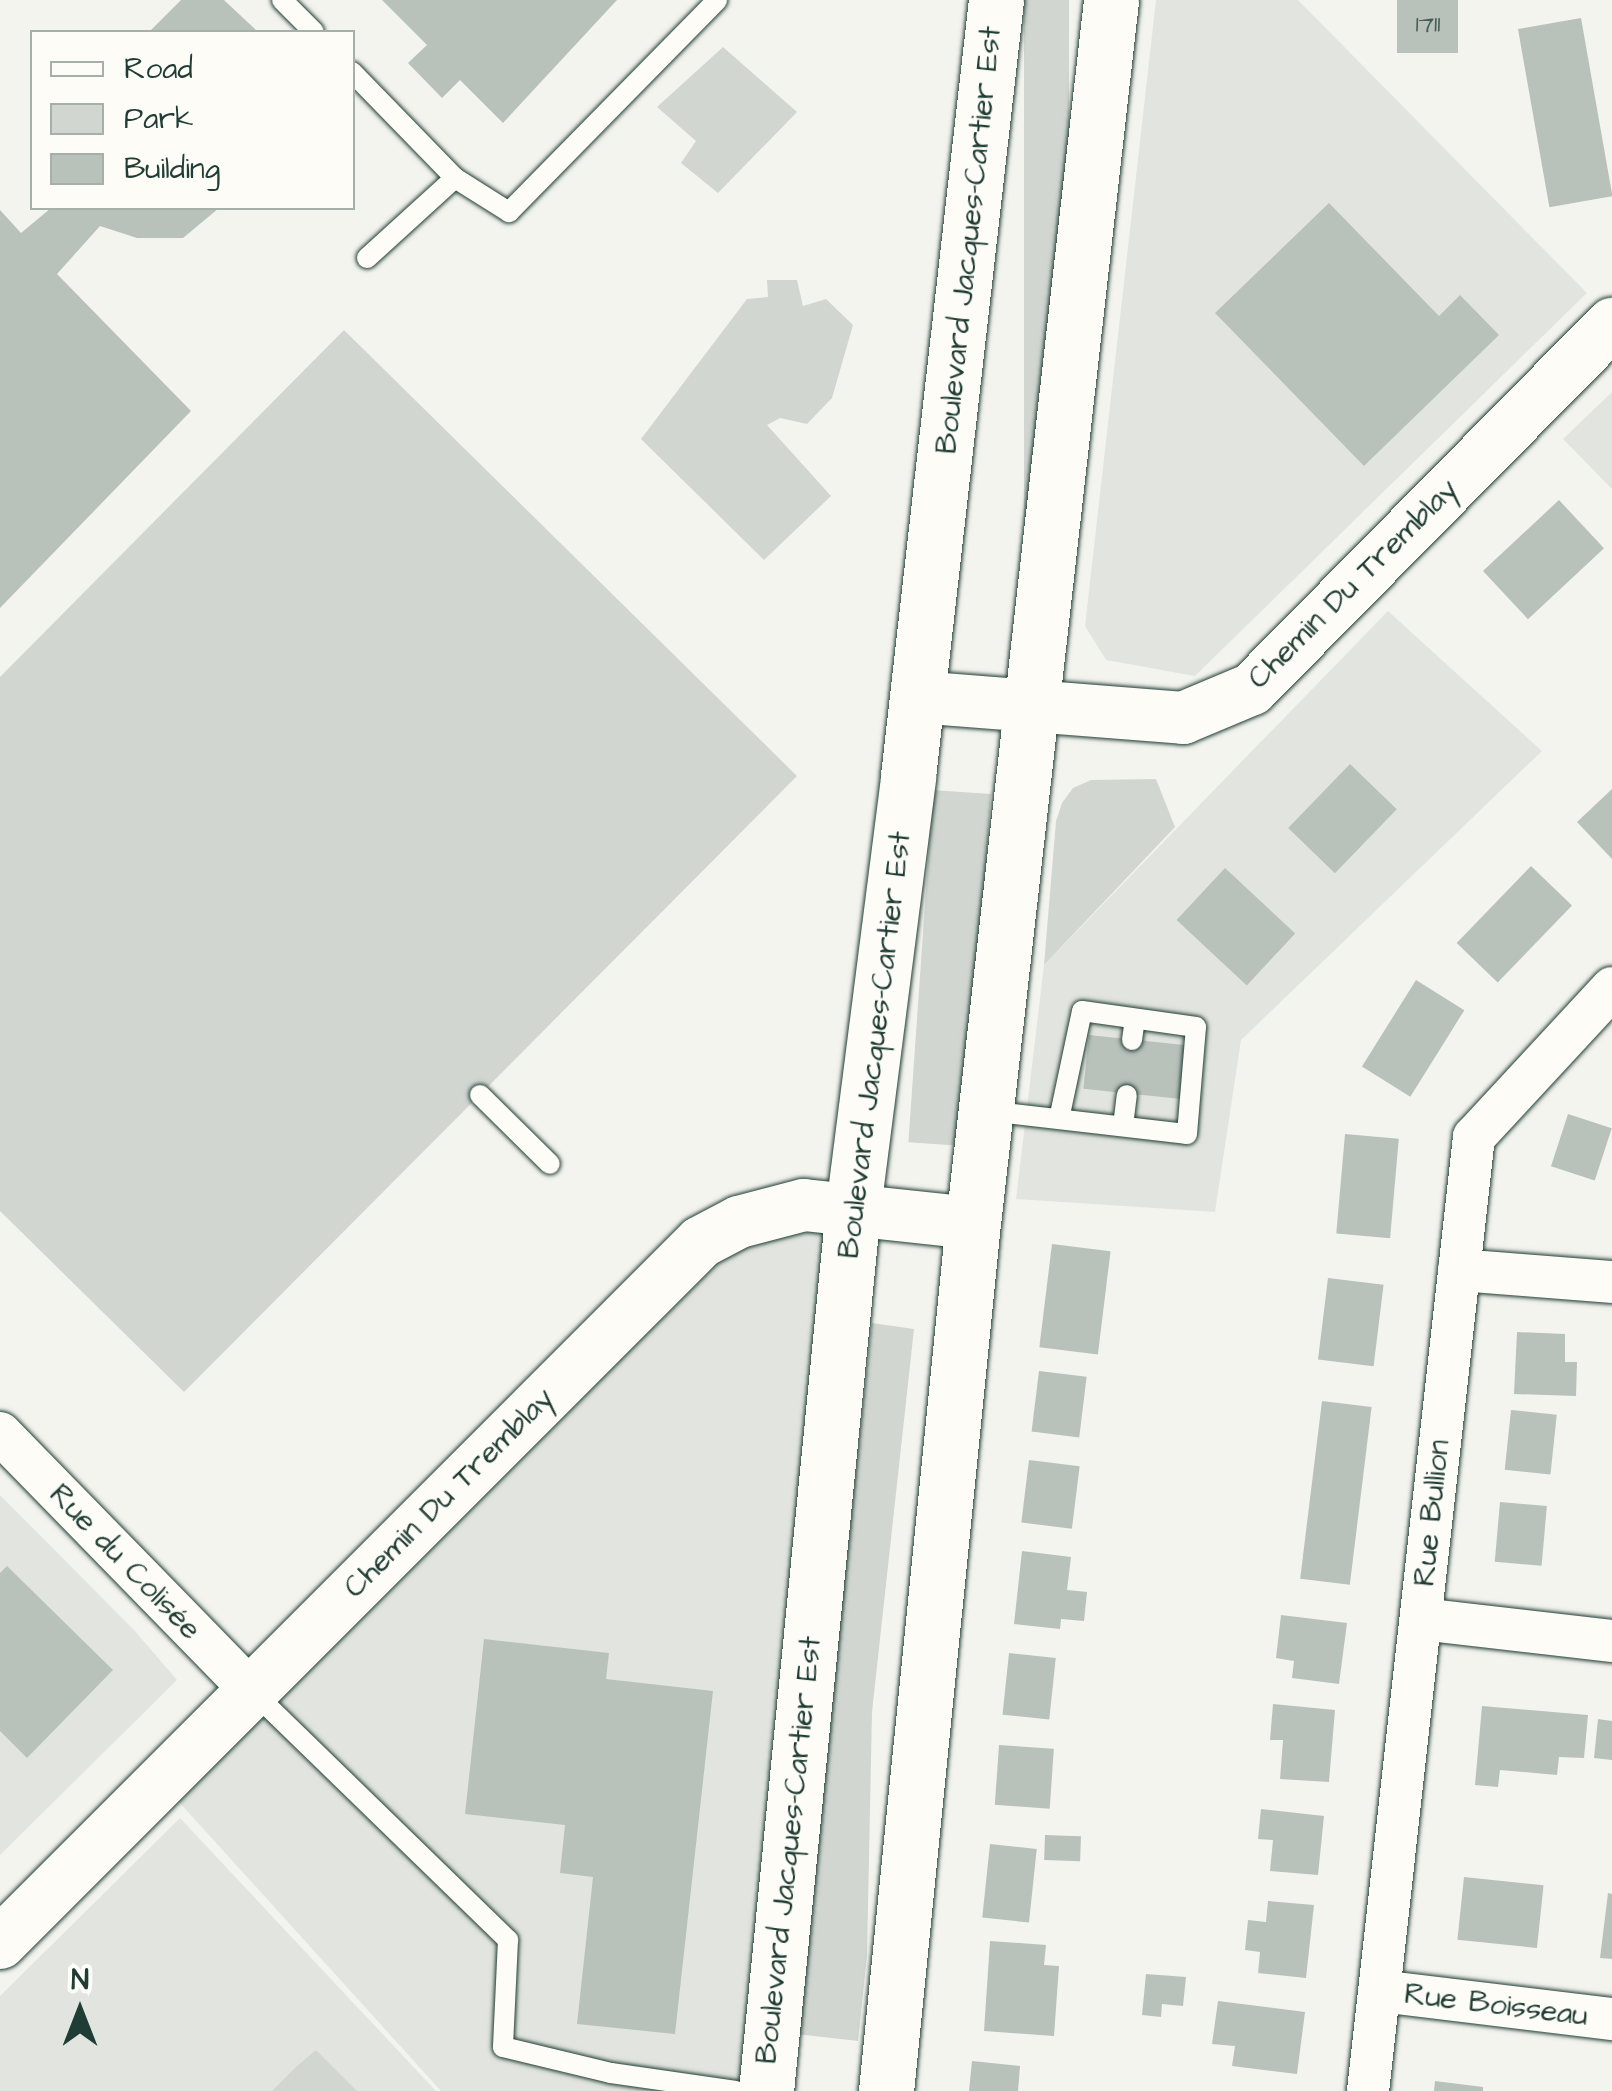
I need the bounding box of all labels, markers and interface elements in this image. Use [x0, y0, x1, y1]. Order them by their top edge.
house number: 1711 [1416, 10, 1440, 40]
street label: Boulevard Jacques-Cartier Est [929, 24, 1009, 456]
legend [30, 30, 355, 210]
text: Road [124, 48, 193, 90]
text: Park [124, 98, 193, 140]
text: Building [124, 148, 220, 190]
street label: Chemin Du Tremblay [1241, 472, 1465, 696]
street label: Boulevard Jacques-Cartier Est [831, 829, 919, 1261]
street label: Chemin Du Tremblay [337, 1381, 561, 1605]
street label: Rue Bullion [1406, 1438, 1458, 1588]
street label: Rue du Colisée [42, 1477, 208, 1647]
street label: Boulevard Jacques-Cartier Est [749, 1634, 829, 2066]
north arrow [30, 1961, 130, 2061]
text: N [71, 1961, 89, 2000]
street label: Rue Boisseau [1402, 1976, 1590, 2034]

